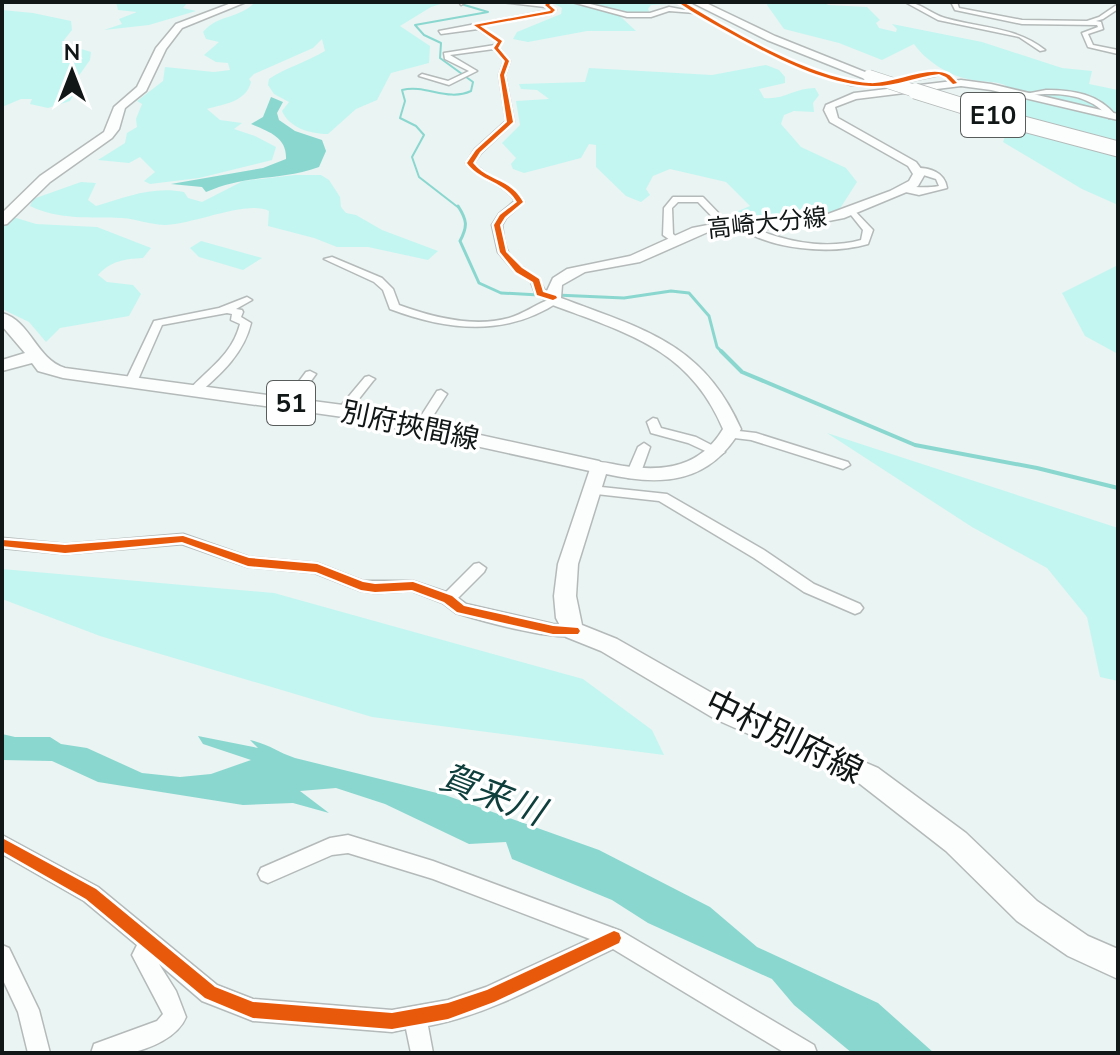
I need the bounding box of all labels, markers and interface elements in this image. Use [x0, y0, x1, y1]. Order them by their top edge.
north arrow [32, 32, 112, 112]
text: N [64, 38, 80, 68]
road number: E10 [961, 93, 1025, 137]
street label: 高崎大分線 [706, 201, 828, 245]
road number: 51 [267, 381, 315, 425]
street label: 別府挾間線 [338, 393, 482, 459]
street label: 中村別府線 [698, 679, 870, 795]
water label: 賀来川 [433, 753, 555, 839]

